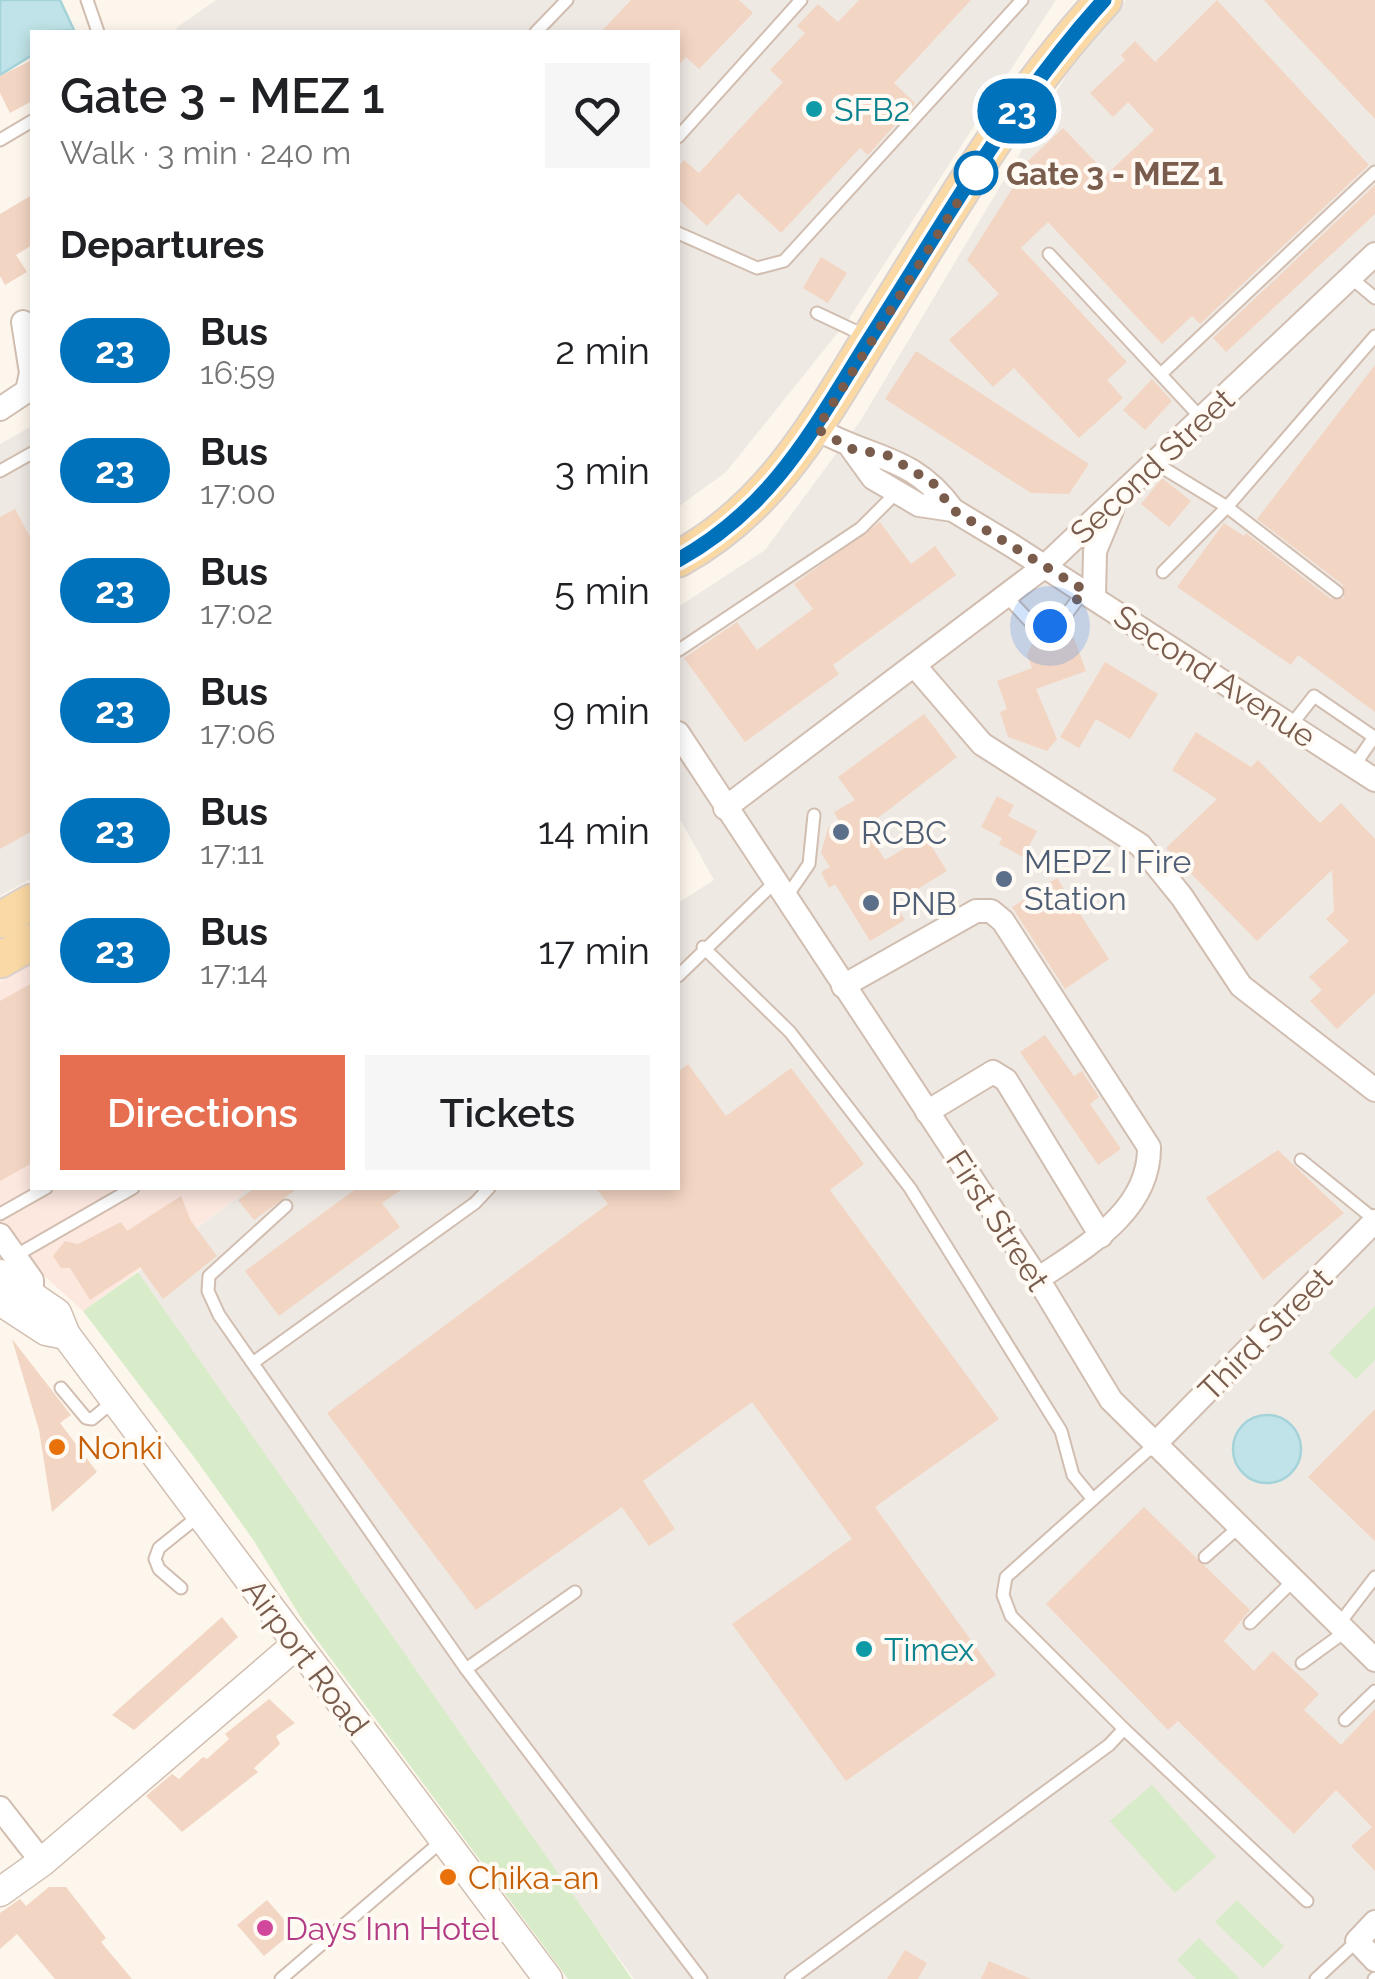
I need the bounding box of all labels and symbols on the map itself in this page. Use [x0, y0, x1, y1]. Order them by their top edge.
line badge: 23 [972, 78, 1062, 144]
place label: SFB2 [834, 91, 910, 128]
marker: SFB2 [803, 98, 825, 120]
marker: Gate 3 - MEZ 1 [955, 152, 997, 194]
place label: Gate 3 - MEZ 1 [1006, 155, 1224, 192]
street label: Second Street [1063, 381, 1242, 551]
street label: Second Avenue [1107, 597, 1323, 755]
your location [1025, 601, 1075, 651]
place label: RCBC [861, 814, 947, 851]
marker: RCBC [830, 821, 852, 843]
place label: MEPZ I Fire Station [1024, 843, 1191, 917]
marker: MEPZ I Fire Station [993, 868, 1015, 890]
place label: PNB [891, 885, 957, 922]
marker: PNB [860, 892, 882, 914]
street label: First Street [939, 1143, 1057, 1297]
street label: Third Street [1191, 1260, 1339, 1408]
place label: Nonki [77, 1429, 163, 1466]
marker: Nonki [46, 1436, 68, 1458]
street label: Airport Road [235, 1572, 377, 1742]
place label: Timex [884, 1631, 974, 1668]
marker: Timex [853, 1638, 875, 1660]
place label: Chika-an [468, 1859, 600, 1896]
marker: Chika-an [437, 1866, 459, 1888]
place label: Days Inn Hotel [285, 1910, 499, 1947]
marker: Days Inn Hotel [254, 1917, 276, 1939]

